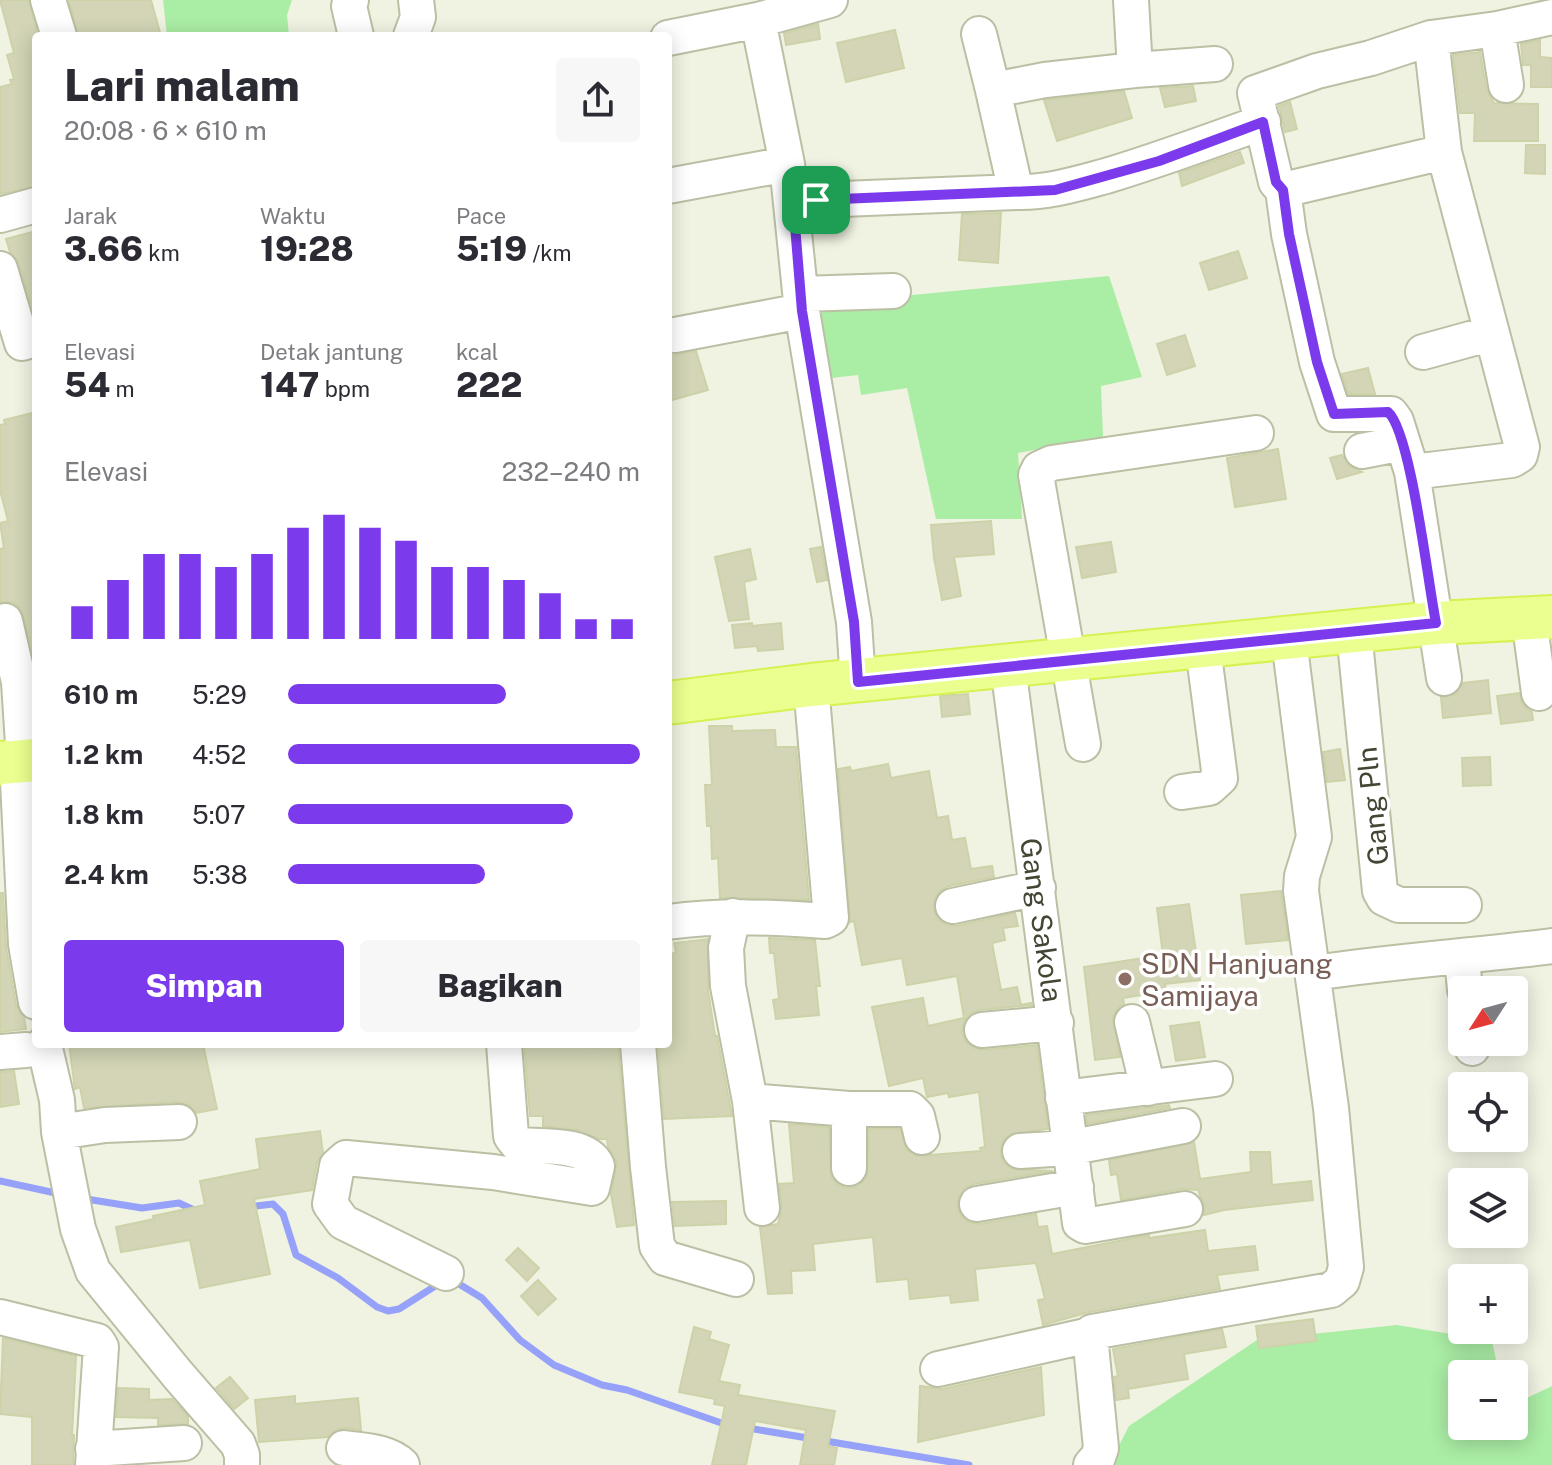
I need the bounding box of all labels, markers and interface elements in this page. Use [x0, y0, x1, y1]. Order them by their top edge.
button: share [556, 58, 640, 142]
text: Lari malam [64, 59, 300, 111]
text: 20:08 · 6 × 610 m [64, 115, 267, 146]
pin [782, 166, 850, 234]
icon: arrive [794, 178, 838, 222]
text: Jarak [64, 203, 117, 229]
text: Waktu [260, 203, 325, 229]
text: Pace [456, 203, 506, 229]
text: 3.66 [64, 229, 143, 269]
text: 19:28 [260, 229, 354, 269]
text: 5:19 [456, 229, 527, 269]
text: km [143, 240, 180, 266]
text: /km [527, 240, 572, 266]
text: Elevasi [64, 339, 135, 365]
text: Detak jantung [260, 339, 403, 365]
text: kcal [456, 339, 498, 365]
text: 54 [64, 365, 110, 405]
text: 147 [260, 365, 319, 405]
text: 222 [456, 365, 523, 405]
text: m [110, 376, 135, 402]
text: bpm [319, 376, 370, 402]
text: Elevasi [64, 456, 148, 487]
text: 232–240 m [502, 456, 640, 487]
text: 610 m [64, 679, 138, 710]
text: 5:29 [192, 679, 247, 710]
text: 1.2 km [64, 739, 143, 770]
text: 4:52 [192, 739, 246, 770]
street label: Gang Pln [1349, 745, 1395, 867]
text: 1.8 km [64, 799, 144, 830]
text: 5:07 [192, 799, 246, 830]
street label: Gang Sakola [1014, 836, 1070, 1004]
text: 2.4 km [64, 859, 149, 890]
text: 5:38 [192, 859, 248, 890]
button: Simpan [64, 940, 344, 1032]
button: Bagikan [360, 940, 640, 1032]
place label: SDN Hanjuang Samijaya [1141, 947, 1333, 1012]
marker: SDN Hanjuang Samijaya [1116, 970, 1134, 988]
north arrow [1448, 976, 1528, 1056]
map controls [1448, 976, 1528, 1440]
button: locate [1448, 1072, 1528, 1152]
button: layers [1448, 1168, 1528, 1248]
button: + [1448, 1264, 1528, 1344]
button: − [1448, 1360, 1528, 1440]

